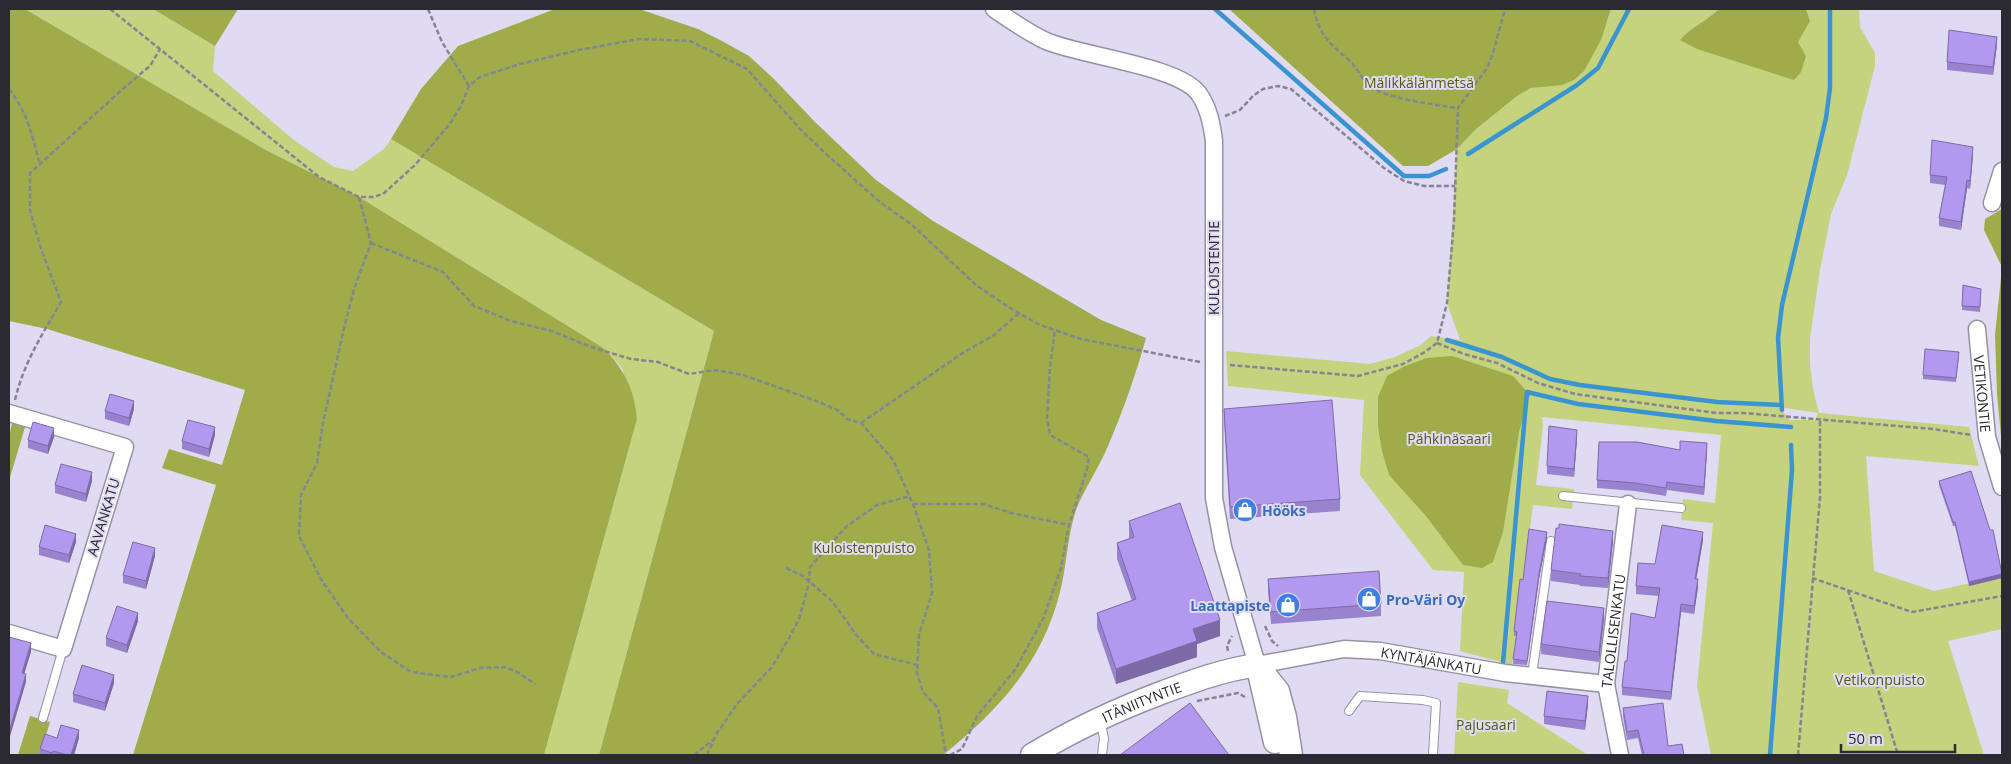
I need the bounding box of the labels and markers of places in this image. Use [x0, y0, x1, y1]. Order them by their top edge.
shop icon: Hööks [1232, 497, 1258, 523]
place label: Hööks [1262, 501, 1306, 520]
shop icon: Pro-Väri Oy [1356, 586, 1382, 612]
place label: Pro-Väri Oy [1386, 590, 1465, 609]
shop icon: Laattapiste [1275, 592, 1301, 618]
place label: Laattapiste [1190, 596, 1270, 615]

